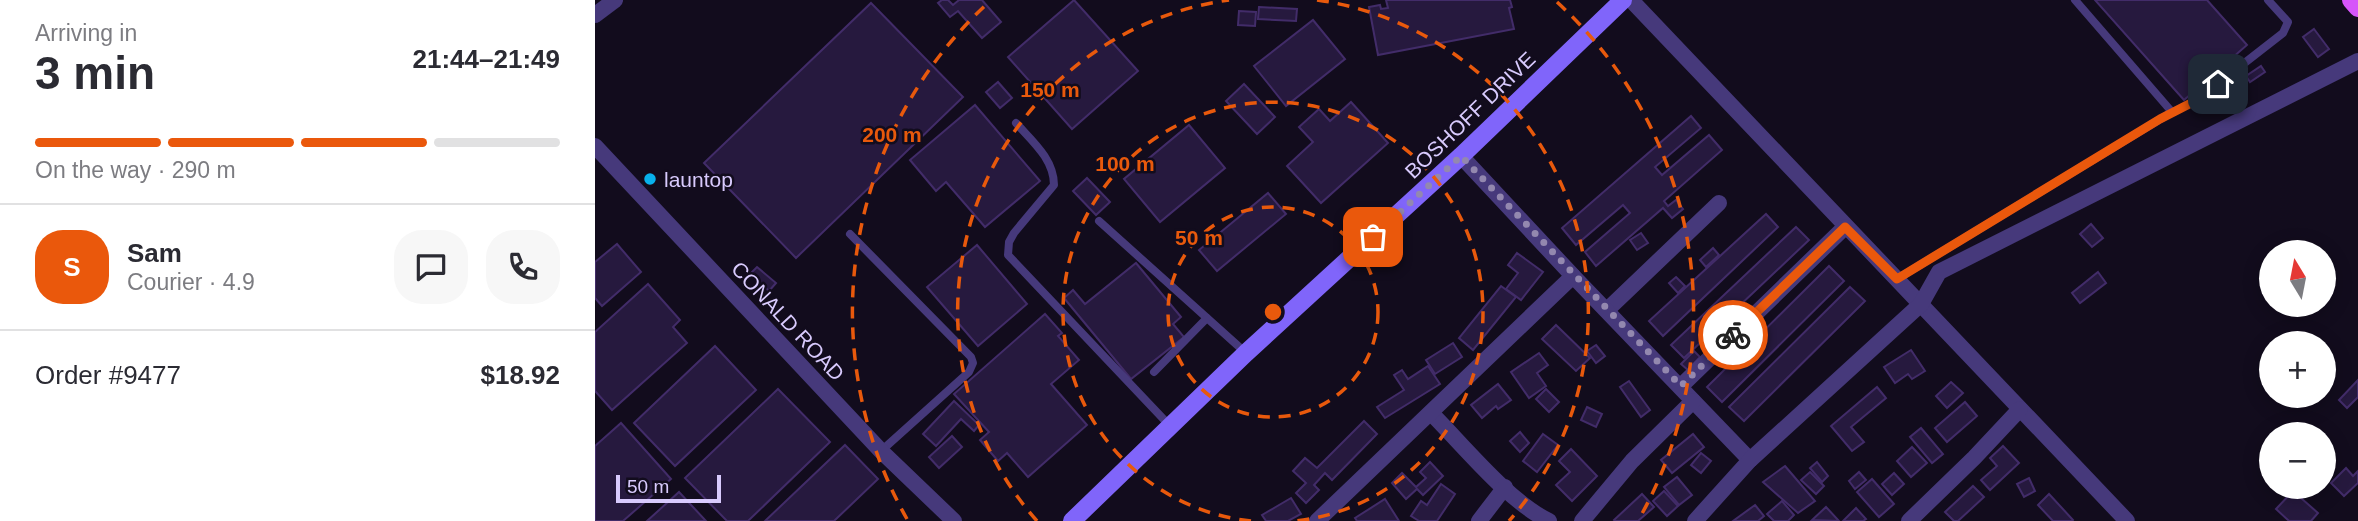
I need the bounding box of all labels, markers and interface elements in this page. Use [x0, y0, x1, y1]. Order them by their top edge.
text: Arriving in [35, 20, 137, 46]
text: 21:44–21:49 [413, 44, 560, 74]
text: 3 min [35, 47, 155, 99]
street label: BOSHOFF DRIVE [1400, 47, 1540, 183]
pin [2188, 54, 2248, 114]
icon: home [2199, 65, 2237, 103]
text: 150 m [1020, 78, 1080, 101]
text: 200 m [862, 123, 922, 146]
text: 100 m [1095, 152, 1155, 175]
text: On the way · 290 m [35, 157, 236, 183]
place label: launtop [664, 168, 733, 191]
marker: launtop [642, 171, 658, 187]
pin [1343, 207, 1403, 267]
icon: bag [1354, 218, 1392, 256]
text: 50 m [1175, 226, 1223, 249]
button: chat [394, 230, 468, 304]
button: phone [486, 230, 560, 304]
text: Sam [127, 238, 182, 268]
north arrow [2259, 240, 2336, 317]
map controls [2259, 240, 2336, 499]
text: S [63, 252, 81, 282]
street label: CONALD ROAD [727, 257, 849, 385]
text: Courier · 4.9 [127, 269, 255, 295]
centre of rings [1261, 300, 1285, 324]
courier [1698, 300, 1768, 370]
icon: bike [1714, 316, 1752, 354]
button: + [2259, 331, 2336, 408]
text: Order #9477 [35, 360, 181, 390]
text: $18.92 [480, 360, 560, 390]
button: − [2259, 422, 2336, 499]
scale bar [616, 472, 721, 504]
text: 50 m [627, 476, 669, 497]

